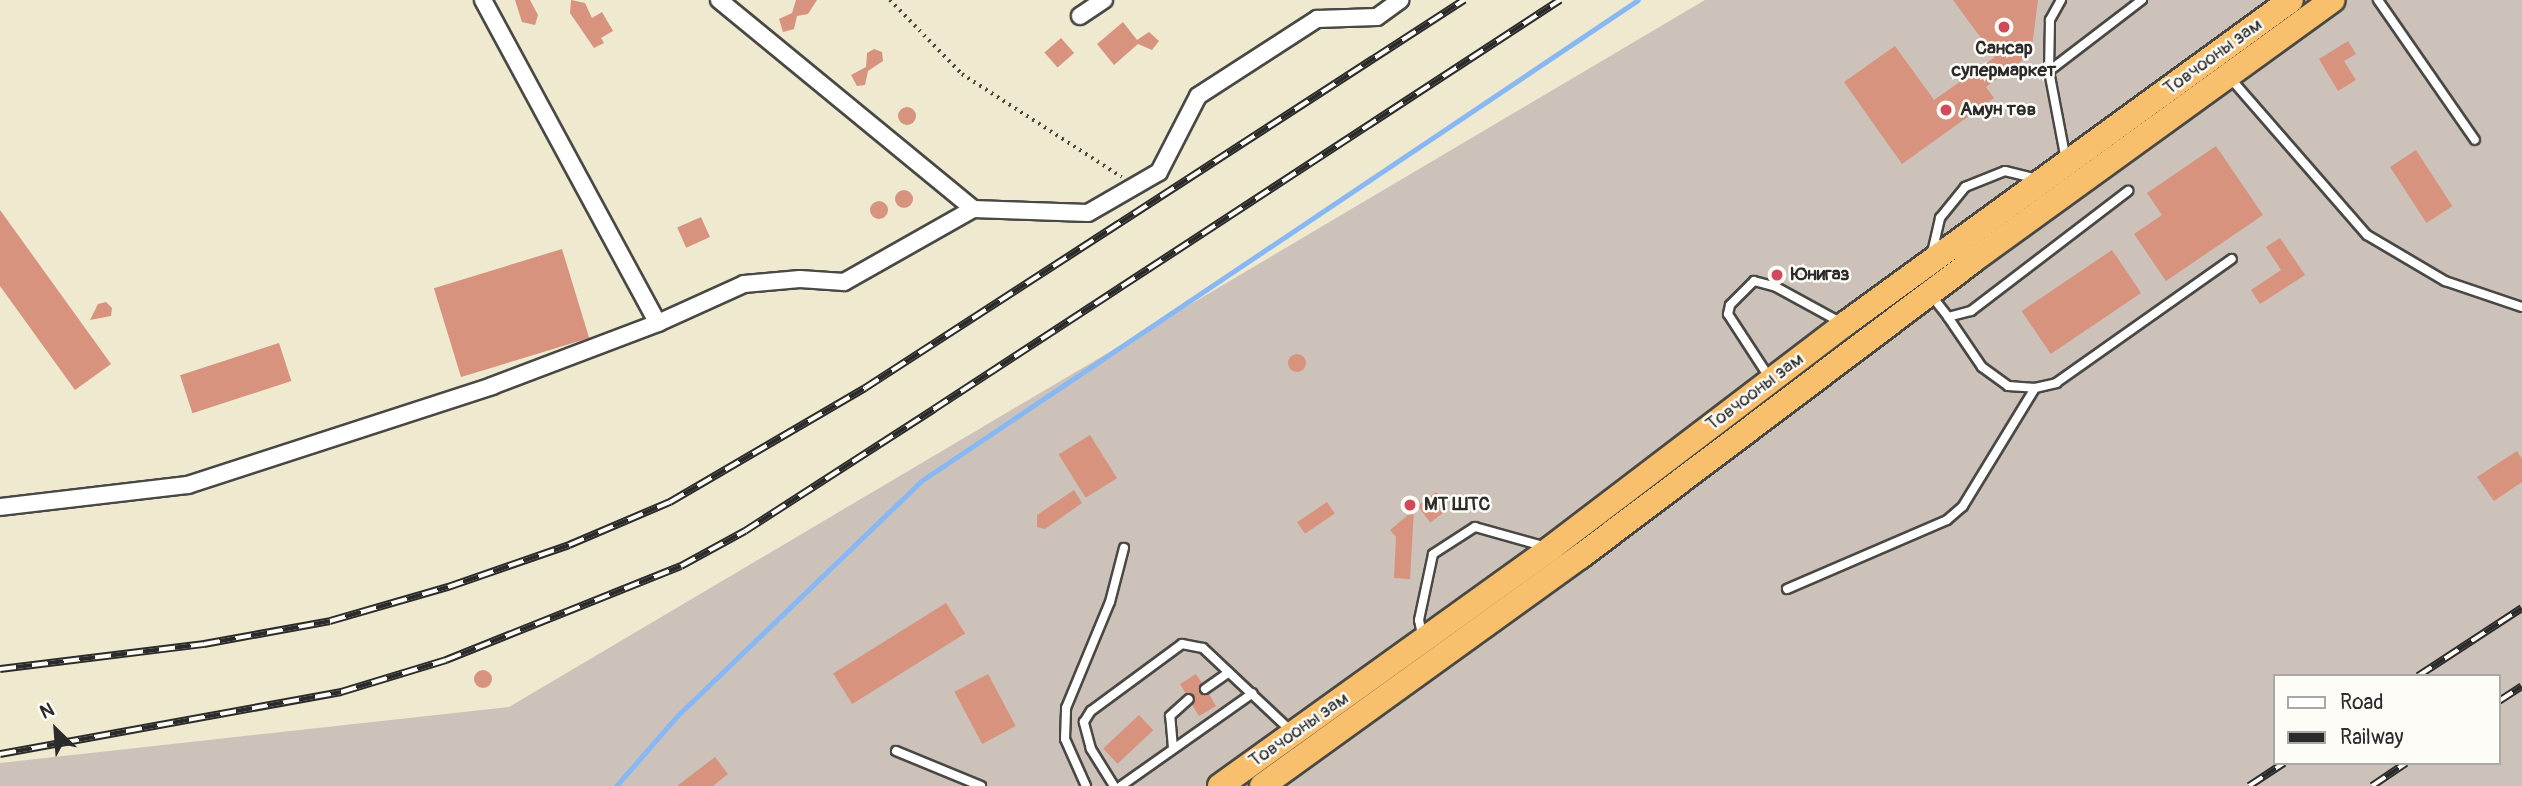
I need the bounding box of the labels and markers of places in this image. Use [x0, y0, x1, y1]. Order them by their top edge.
marker: Сансар супермаркет [1996, 19, 2012, 35]
place label: Сансар супермаркет [1952, 38, 2056, 82]
place label: Амун төв [1960, 99, 2036, 121]
marker: Амун төв [1938, 102, 1954, 118]
place label: Юнигаз [1791, 264, 1850, 286]
marker: Юнигаз [1769, 267, 1785, 283]
place label: MT ШТС [1424, 494, 1490, 516]
marker: MT ШТС [1402, 497, 1418, 513]

